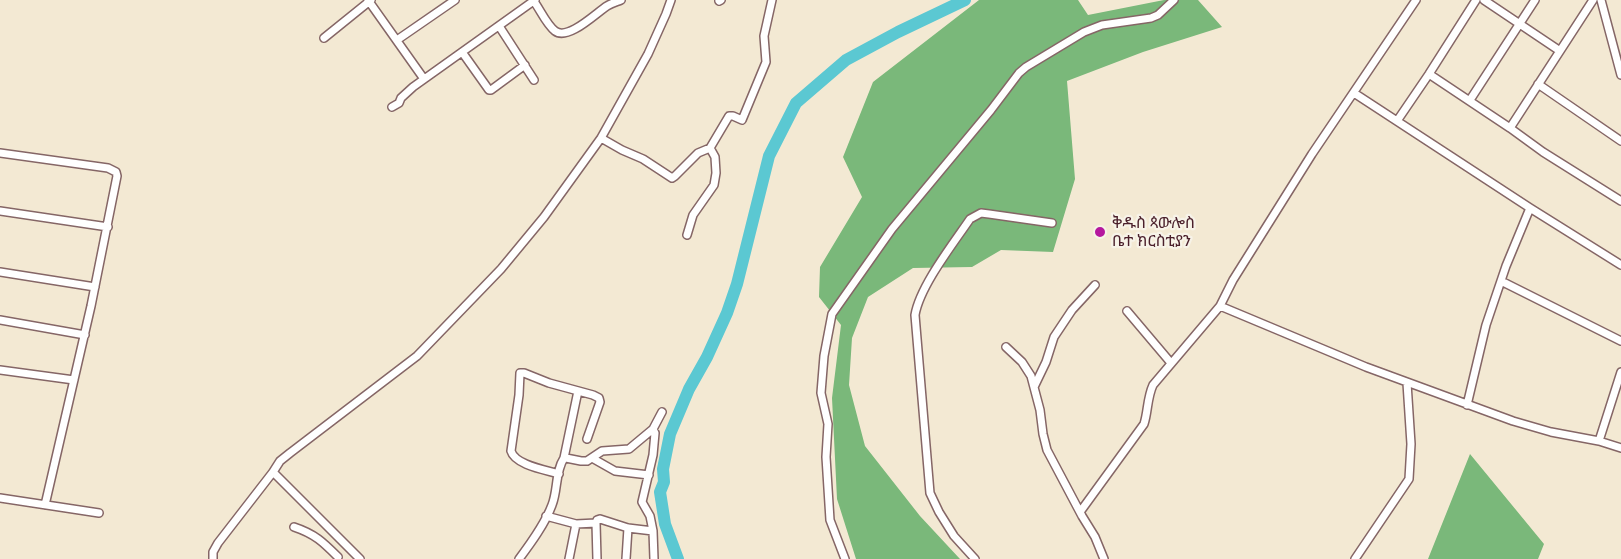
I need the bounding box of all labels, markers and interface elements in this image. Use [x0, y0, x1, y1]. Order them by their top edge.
place label: ቅዱስ ጳውሎስ ቤተ ክርስቲያን [1112, 213, 1195, 251]
marker: ቅዱስ ጳውሎስ ቤተ ክርስቲያን [1093, 225, 1107, 239]

